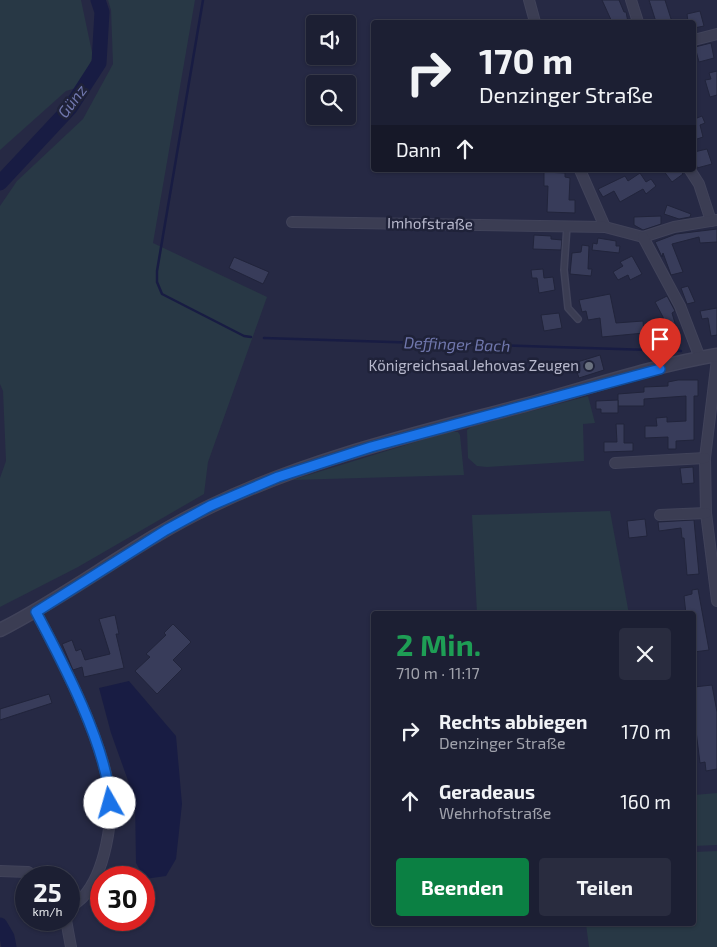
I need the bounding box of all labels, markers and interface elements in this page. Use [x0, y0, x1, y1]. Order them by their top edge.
map controls [306, 15, 356, 125]
button: sound [306, 15, 356, 65]
text: 170 m [479, 39, 573, 81]
icon: right [396, 40, 461, 105]
button: search [306, 75, 356, 125]
water label: Günz [53, 80, 90, 121]
text: Denzinger Straße [479, 81, 653, 107]
icon: ahead [451, 135, 479, 163]
text: Dann [396, 138, 441, 161]
street label: Imhofstraße [387, 213, 473, 233]
pin [639, 318, 681, 369]
icon: arrive [646, 325, 674, 353]
water label: Deffinger Bach [403, 332, 511, 355]
place label: Königreichsaal Jehovas Zeugen [369, 356, 579, 374]
marker: Königreichsaal Jehovas Zeugen [583, 360, 595, 372]
text: 2 Min. [396, 626, 481, 662]
button: close [619, 628, 671, 680]
text: 710 m · 11:17 [396, 663, 480, 682]
text: Rechts abbiegen [439, 710, 587, 733]
icon: right [396, 717, 424, 745]
text: 170 m [621, 720, 671, 743]
text: Denzinger Straße [439, 733, 566, 752]
position arrow [83, 776, 135, 828]
text: Geradeaus [439, 780, 535, 803]
icon: ahead [396, 787, 424, 815]
text: 160 m [620, 790, 671, 813]
text: Wehrhofstraße [439, 803, 551, 822]
button: Beenden [396, 858, 529, 916]
button: Teilen [539, 858, 671, 916]
speed limit sign: 30 [90, 866, 155, 931]
text: 25 [33, 877, 62, 907]
text: km/h [33, 904, 62, 918]

